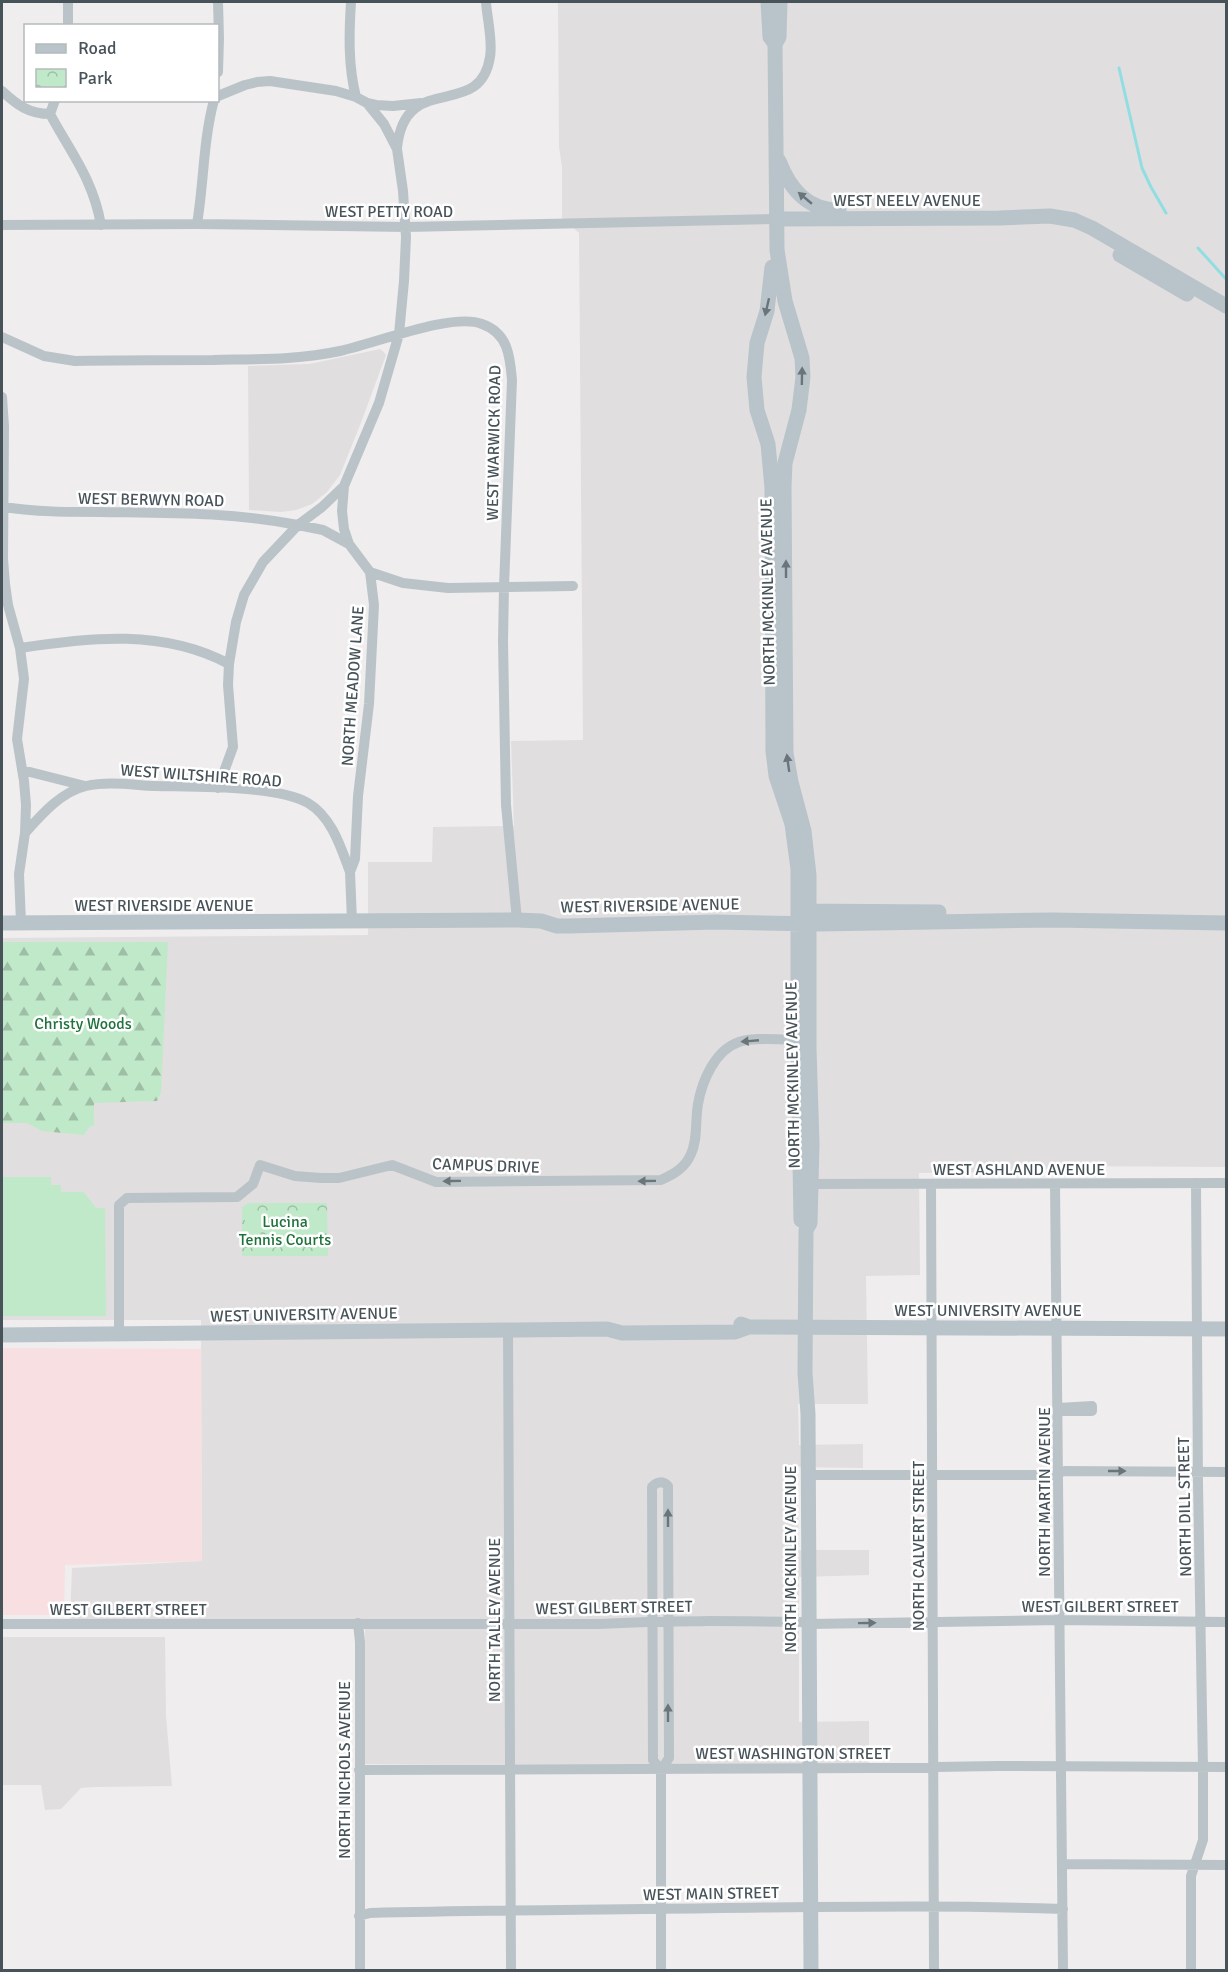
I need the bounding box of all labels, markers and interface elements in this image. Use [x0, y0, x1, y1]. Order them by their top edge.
legend [24, 24, 219, 102]
text: Road [78, 37, 117, 59]
text: Park [78, 67, 113, 89]
street label: WEST NEELY AVENUE [833, 191, 981, 211]
one-way arrow [797, 192, 813, 205]
street label: WEST PETTY ROAD [325, 202, 453, 222]
one-way arrow [762, 298, 771, 317]
street label: WEST WARWICK ROAD [483, 365, 505, 521]
one-way arrow [797, 366, 807, 385]
street label: WEST BERWYN ROAD [78, 489, 224, 511]
street label: NORTH MCKINLEY AVENUE [756, 498, 780, 686]
one-way arrow [781, 559, 791, 578]
street label: NORTH MEADOW LANE [337, 605, 369, 767]
one-way arrow [783, 754, 792, 773]
street label: WEST WILTSHIRE ROAD [120, 760, 282, 792]
street label: WEST RIVERSIDE AVENUE [560, 894, 740, 918]
street label: WEST RIVERSIDE AVENUE [74, 896, 254, 916]
street label: NORTH MCKINLEY AVENUE [781, 981, 805, 1169]
park label: Christy Woods [34, 1014, 132, 1034]
one-way arrow [741, 1036, 760, 1045]
street label: CAMPUS DRIVE [432, 1154, 540, 1178]
street label: WEST ASHLAND AVENUE [933, 1160, 1105, 1180]
one-way arrow [442, 1176, 461, 1186]
one-way arrow [637, 1176, 656, 1186]
park label: Lucina Tennis Courts [239, 1212, 331, 1250]
street label: WEST UNIVERSITY AVENUE [894, 1301, 1082, 1321]
street label: WEST UNIVERSITY AVENUE [210, 1303, 398, 1327]
street label: NORTH MARTIN AVENUE [1035, 1407, 1055, 1577]
street label: NORTH DILL STREET [1174, 1437, 1196, 1577]
street label: NORTH CALVERT STREET [909, 1461, 929, 1631]
street label: NORTH MCKINLEY AVENUE [781, 1465, 801, 1653]
one-way arrow [1108, 1466, 1127, 1476]
one-way arrow [663, 1509, 673, 1528]
street label: NORTH TALLEY AVENUE [485, 1538, 505, 1702]
street label: WEST GILBERT STREET [535, 1597, 693, 1619]
street label: WEST GILBERT STREET [1021, 1597, 1179, 1617]
street label: WEST GILBERT STREET [49, 1600, 207, 1620]
one-way arrow [858, 1619, 877, 1628]
street label: NORTH NICHOLS AVENUE [335, 1681, 355, 1859]
one-way arrow [663, 1704, 673, 1723]
street label: WEST WASHINGTON STREET [695, 1744, 891, 1764]
street label: WEST MAIN STREET [643, 1883, 779, 1905]

